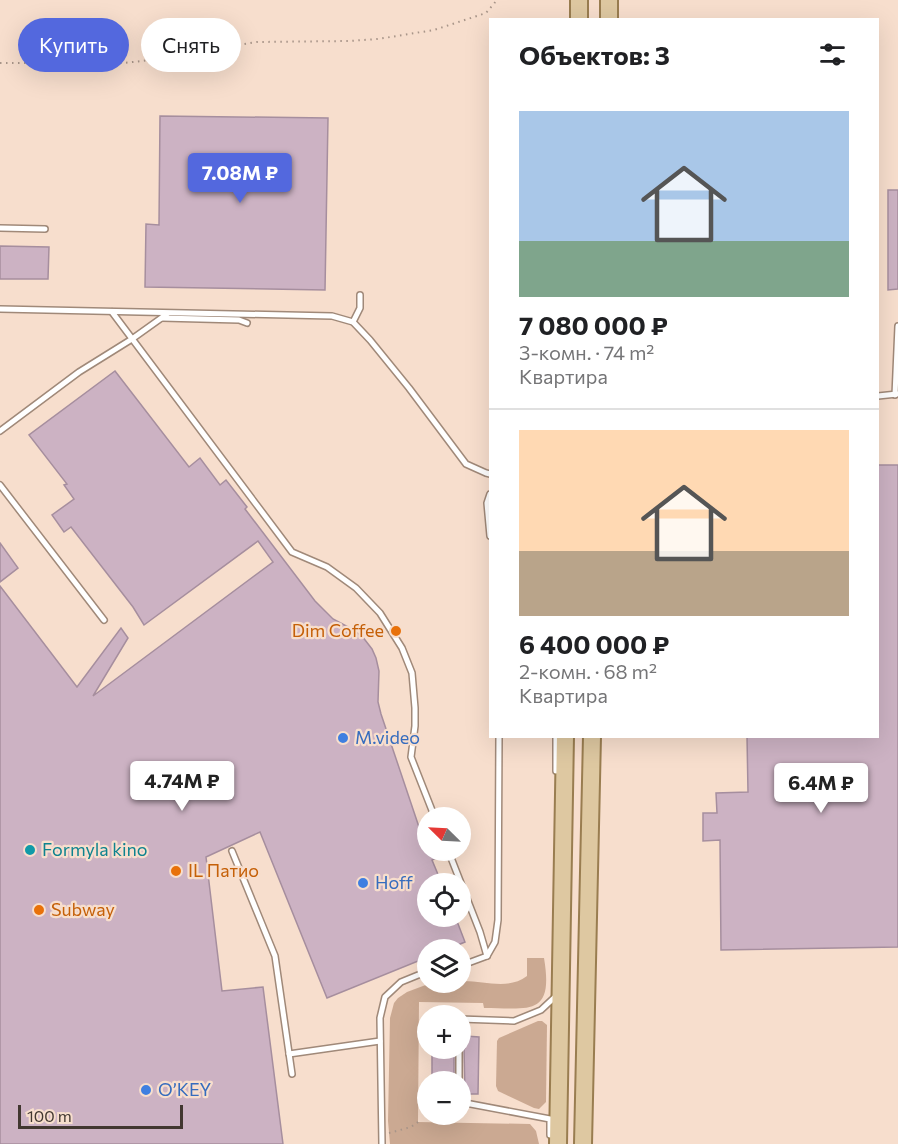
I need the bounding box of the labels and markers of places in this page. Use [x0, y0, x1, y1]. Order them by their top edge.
pin: 7.08M ₽ [185, 153, 295, 204]
place label: Dim Coffee [292, 619, 384, 641]
marker: Dim Coffee [389, 624, 403, 638]
place label: M.video [355, 726, 420, 748]
marker: M.video [336, 731, 350, 745]
pin: 4.74M ₽ [127, 761, 237, 812]
pin: 6.4M ₽ [772, 763, 870, 814]
place label: Formyla kino [42, 838, 148, 860]
marker: Formyla kino [23, 843, 37, 857]
place label: IL Патио [188, 859, 259, 881]
marker: IL Патио [169, 864, 183, 878]
place label: Hoff [375, 871, 413, 893]
marker: Hoff [356, 876, 370, 890]
place label: Subway [51, 898, 115, 920]
marker: Subway [32, 903, 46, 917]
place label: O’KEY [158, 1078, 212, 1100]
marker: O’KEY [139, 1083, 153, 1097]

